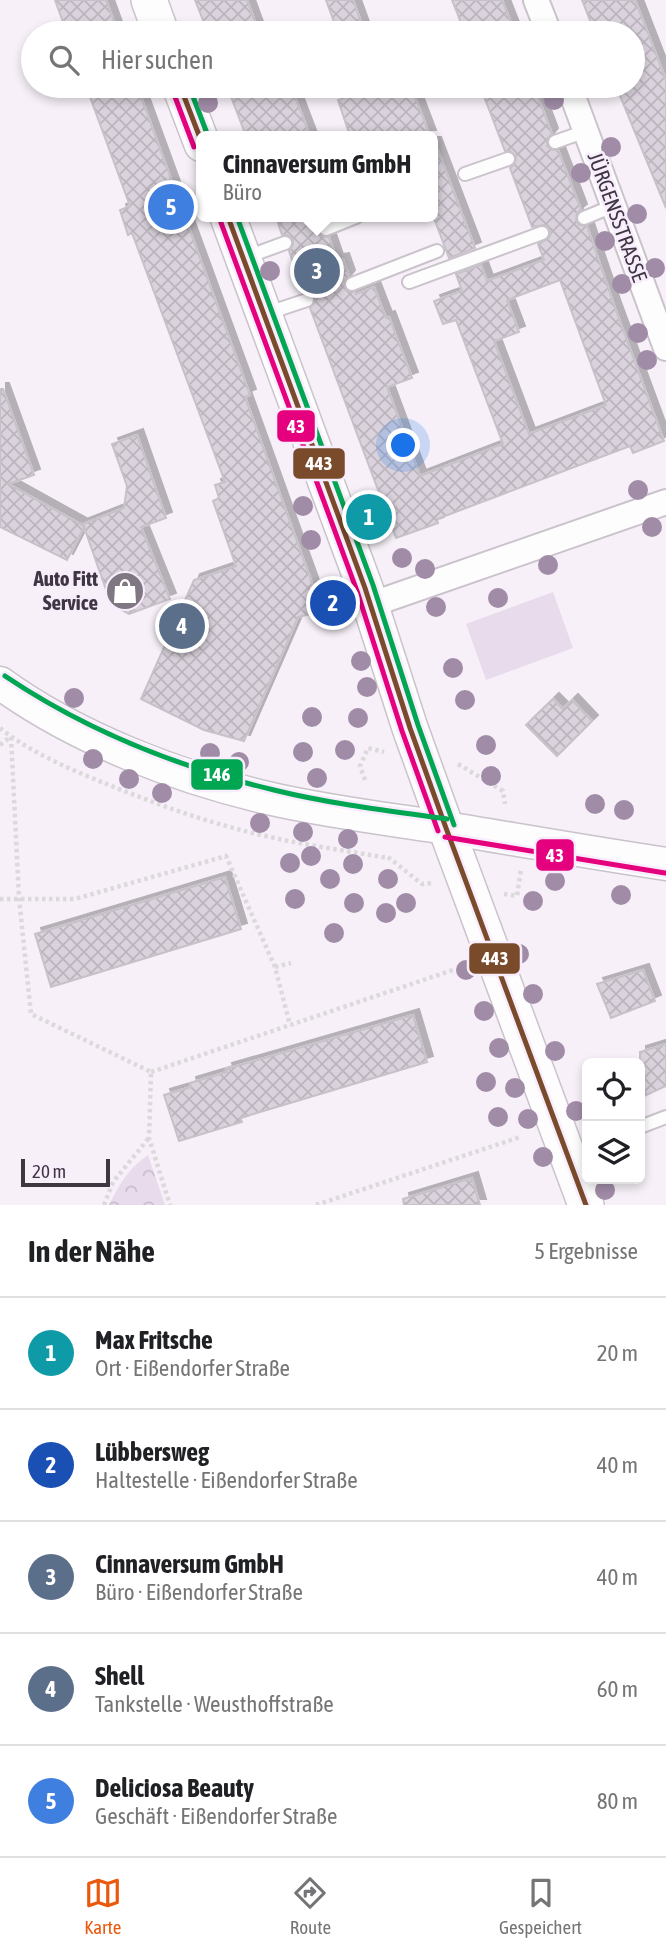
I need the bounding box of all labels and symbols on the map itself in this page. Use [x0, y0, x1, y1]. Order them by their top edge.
street label: JÜRGENSSTRASSE [583, 149, 653, 285]
pin: 5 [148, 181, 194, 233]
pin: 3 [294, 245, 340, 297]
line badge: 43 [276, 409, 316, 443]
text: 43 [286, 415, 305, 437]
your location [386, 428, 420, 462]
line badge: 443 [292, 447, 346, 480]
text: 443 [305, 452, 332, 474]
pin: 1 [346, 491, 392, 543]
place label: Auto Fitt Service [33, 566, 98, 614]
shop icon: Auto Fitt Service [104, 570, 146, 612]
pin: 2 [310, 577, 356, 629]
pin: 4 [159, 600, 205, 652]
line badge: 146 [190, 758, 244, 791]
text: 146 [204, 763, 230, 785]
line badge: 43 [535, 838, 575, 872]
text: 43 [545, 844, 564, 866]
line badge: 443 [468, 942, 521, 975]
text: 443 [481, 947, 508, 969]
scale bar [21, 1156, 110, 1188]

